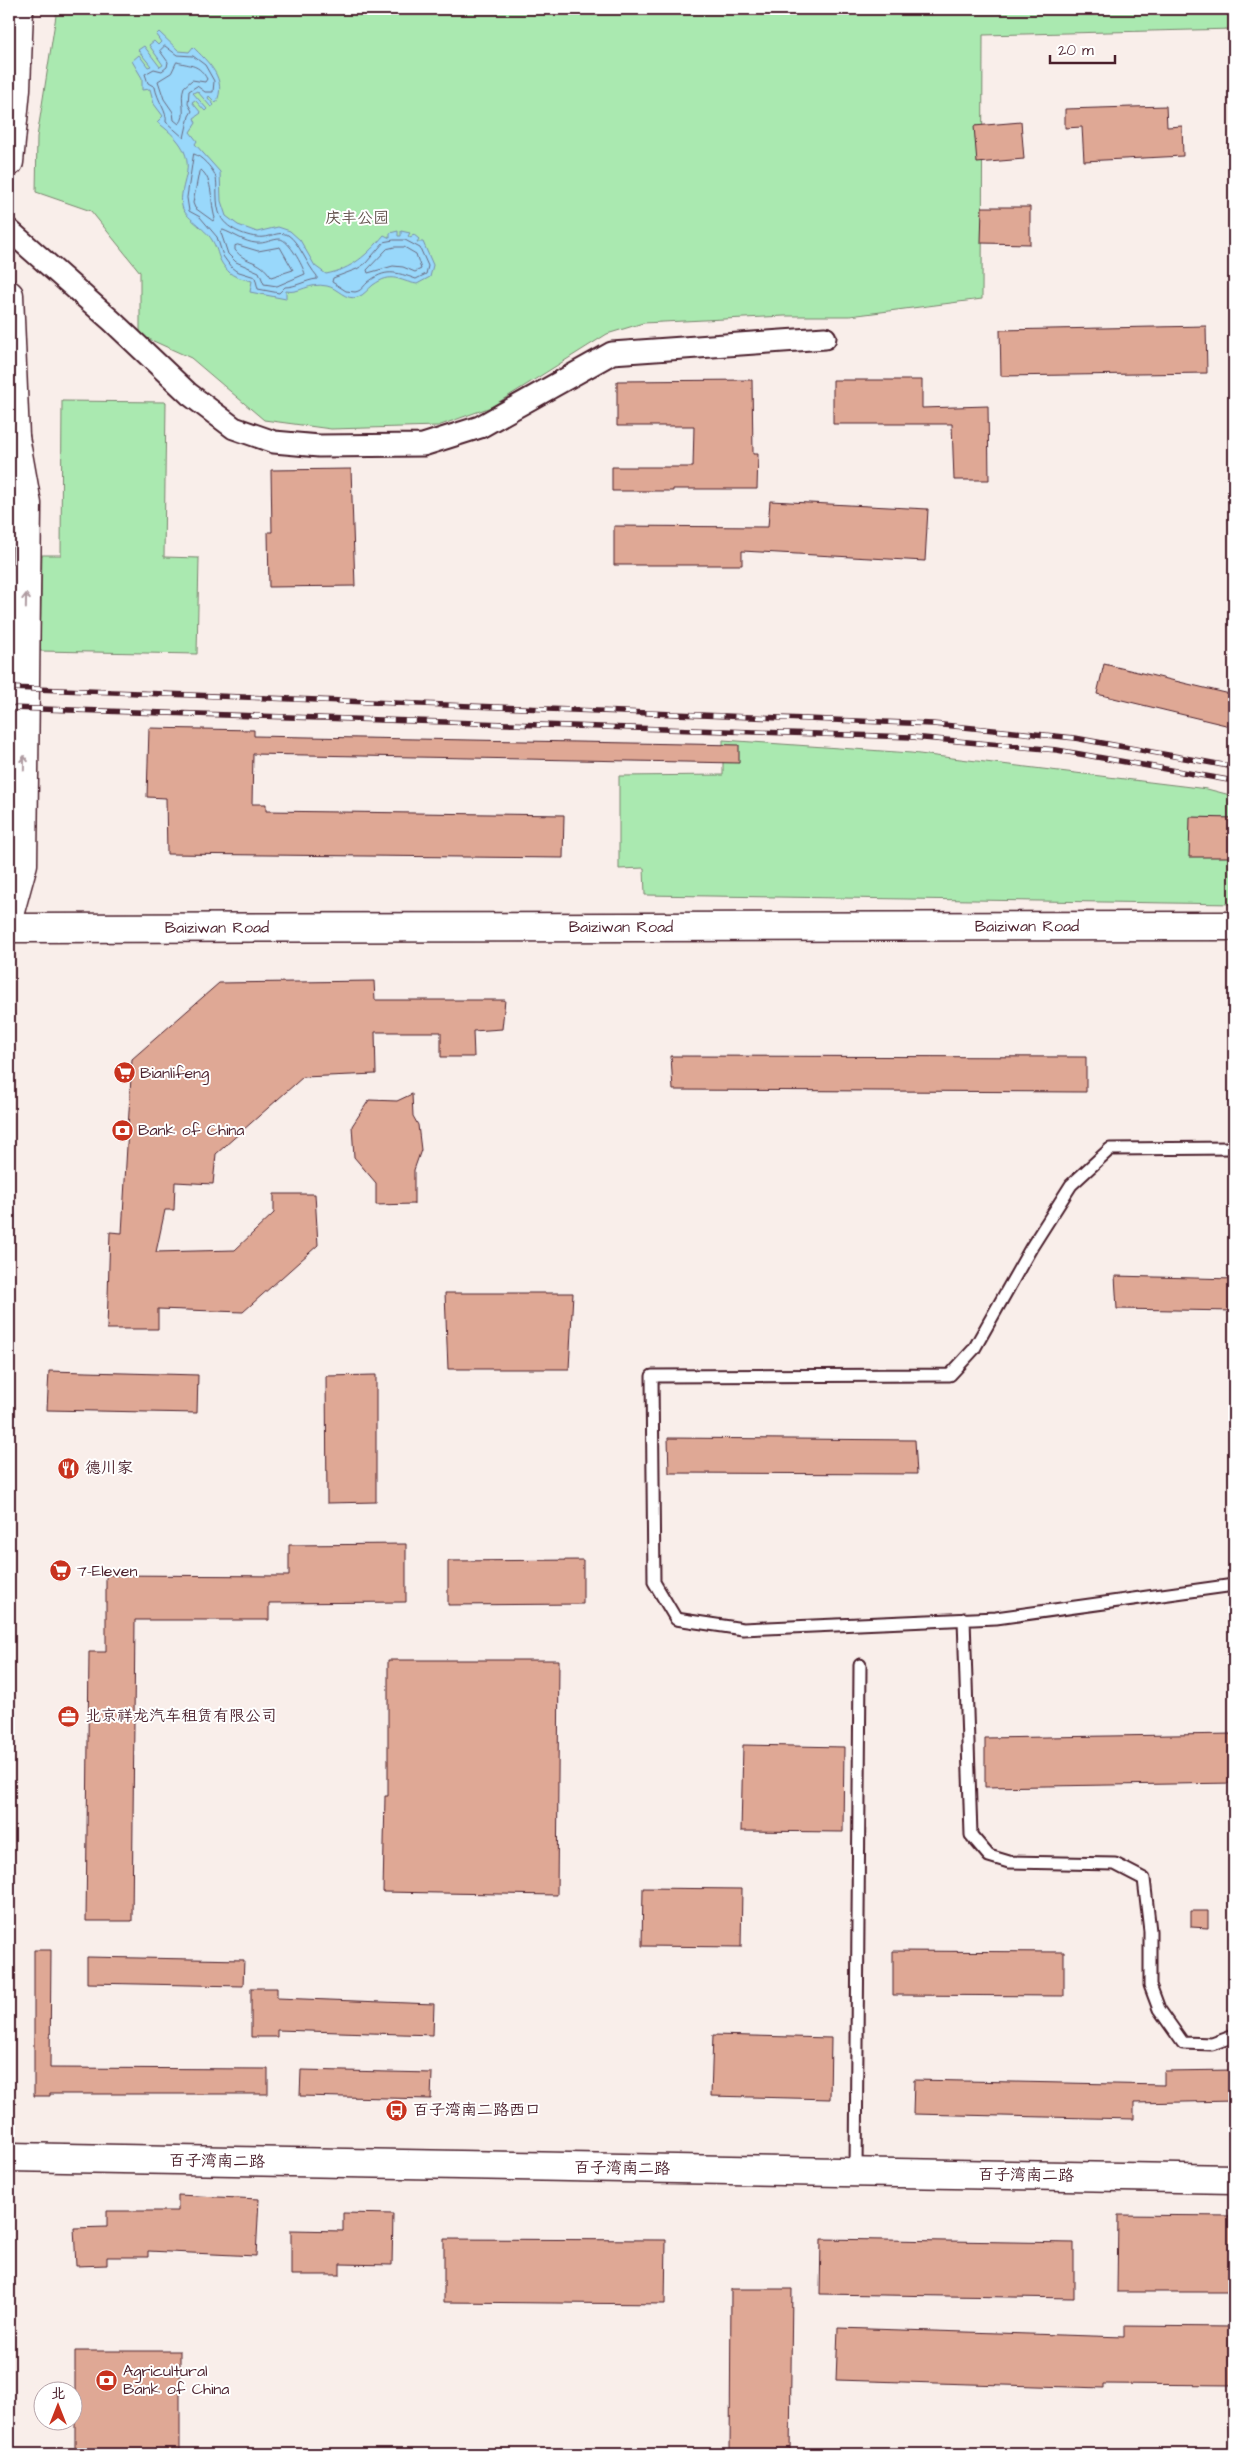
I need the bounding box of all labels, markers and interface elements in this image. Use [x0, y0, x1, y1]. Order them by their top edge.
scale bar [1050, 32, 1116, 64]
text: 20 m [1058, 40, 1094, 61]
park label: 庆丰公园 [325, 207, 389, 229]
one-way arrow [21, 593, 31, 609]
one-way arrow [19, 755, 29, 772]
street label: Baiziwan Road [975, 915, 1079, 937]
street label: Baiziwan Road [569, 916, 673, 938]
street label: Baiziwan Road [165, 917, 269, 939]
supermarket icon: Bianlifeng [112, 1061, 136, 1085]
place label: Bianlifeng [140, 1062, 209, 1085]
bank icon: Bank of China [110, 1118, 134, 1142]
place label: Bank of China [138, 1119, 244, 1141]
restaurant icon: 德川家 [57, 1456, 81, 1480]
place label: 德川家 [85, 1457, 133, 1479]
supermarket icon: 7-Eleven [49, 1559, 73, 1583]
place label: 7-Eleven [77, 1560, 137, 1582]
office icon: 北京祥龙汽车租赁有限公司 [57, 1704, 81, 1728]
place label: 北京祥龙汽车租赁有限公司 [85, 1705, 277, 1727]
bus stop icon: 百子湾南二路西口 [385, 2098, 409, 2122]
place label: 百子湾南二路西口 [413, 2099, 541, 2121]
street label: 百子湾南二路 [169, 2149, 265, 2173]
street label: 百子湾南二路 [574, 2156, 670, 2180]
street label: 百子湾南二路 [978, 2163, 1074, 2187]
place label: Agricultural Bank of China [123, 2360, 229, 2400]
bank icon: Agricultural Bank of China [95, 2368, 119, 2392]
north arrow [32, 2380, 82, 2430]
text: 北 [51, 2384, 65, 2404]

